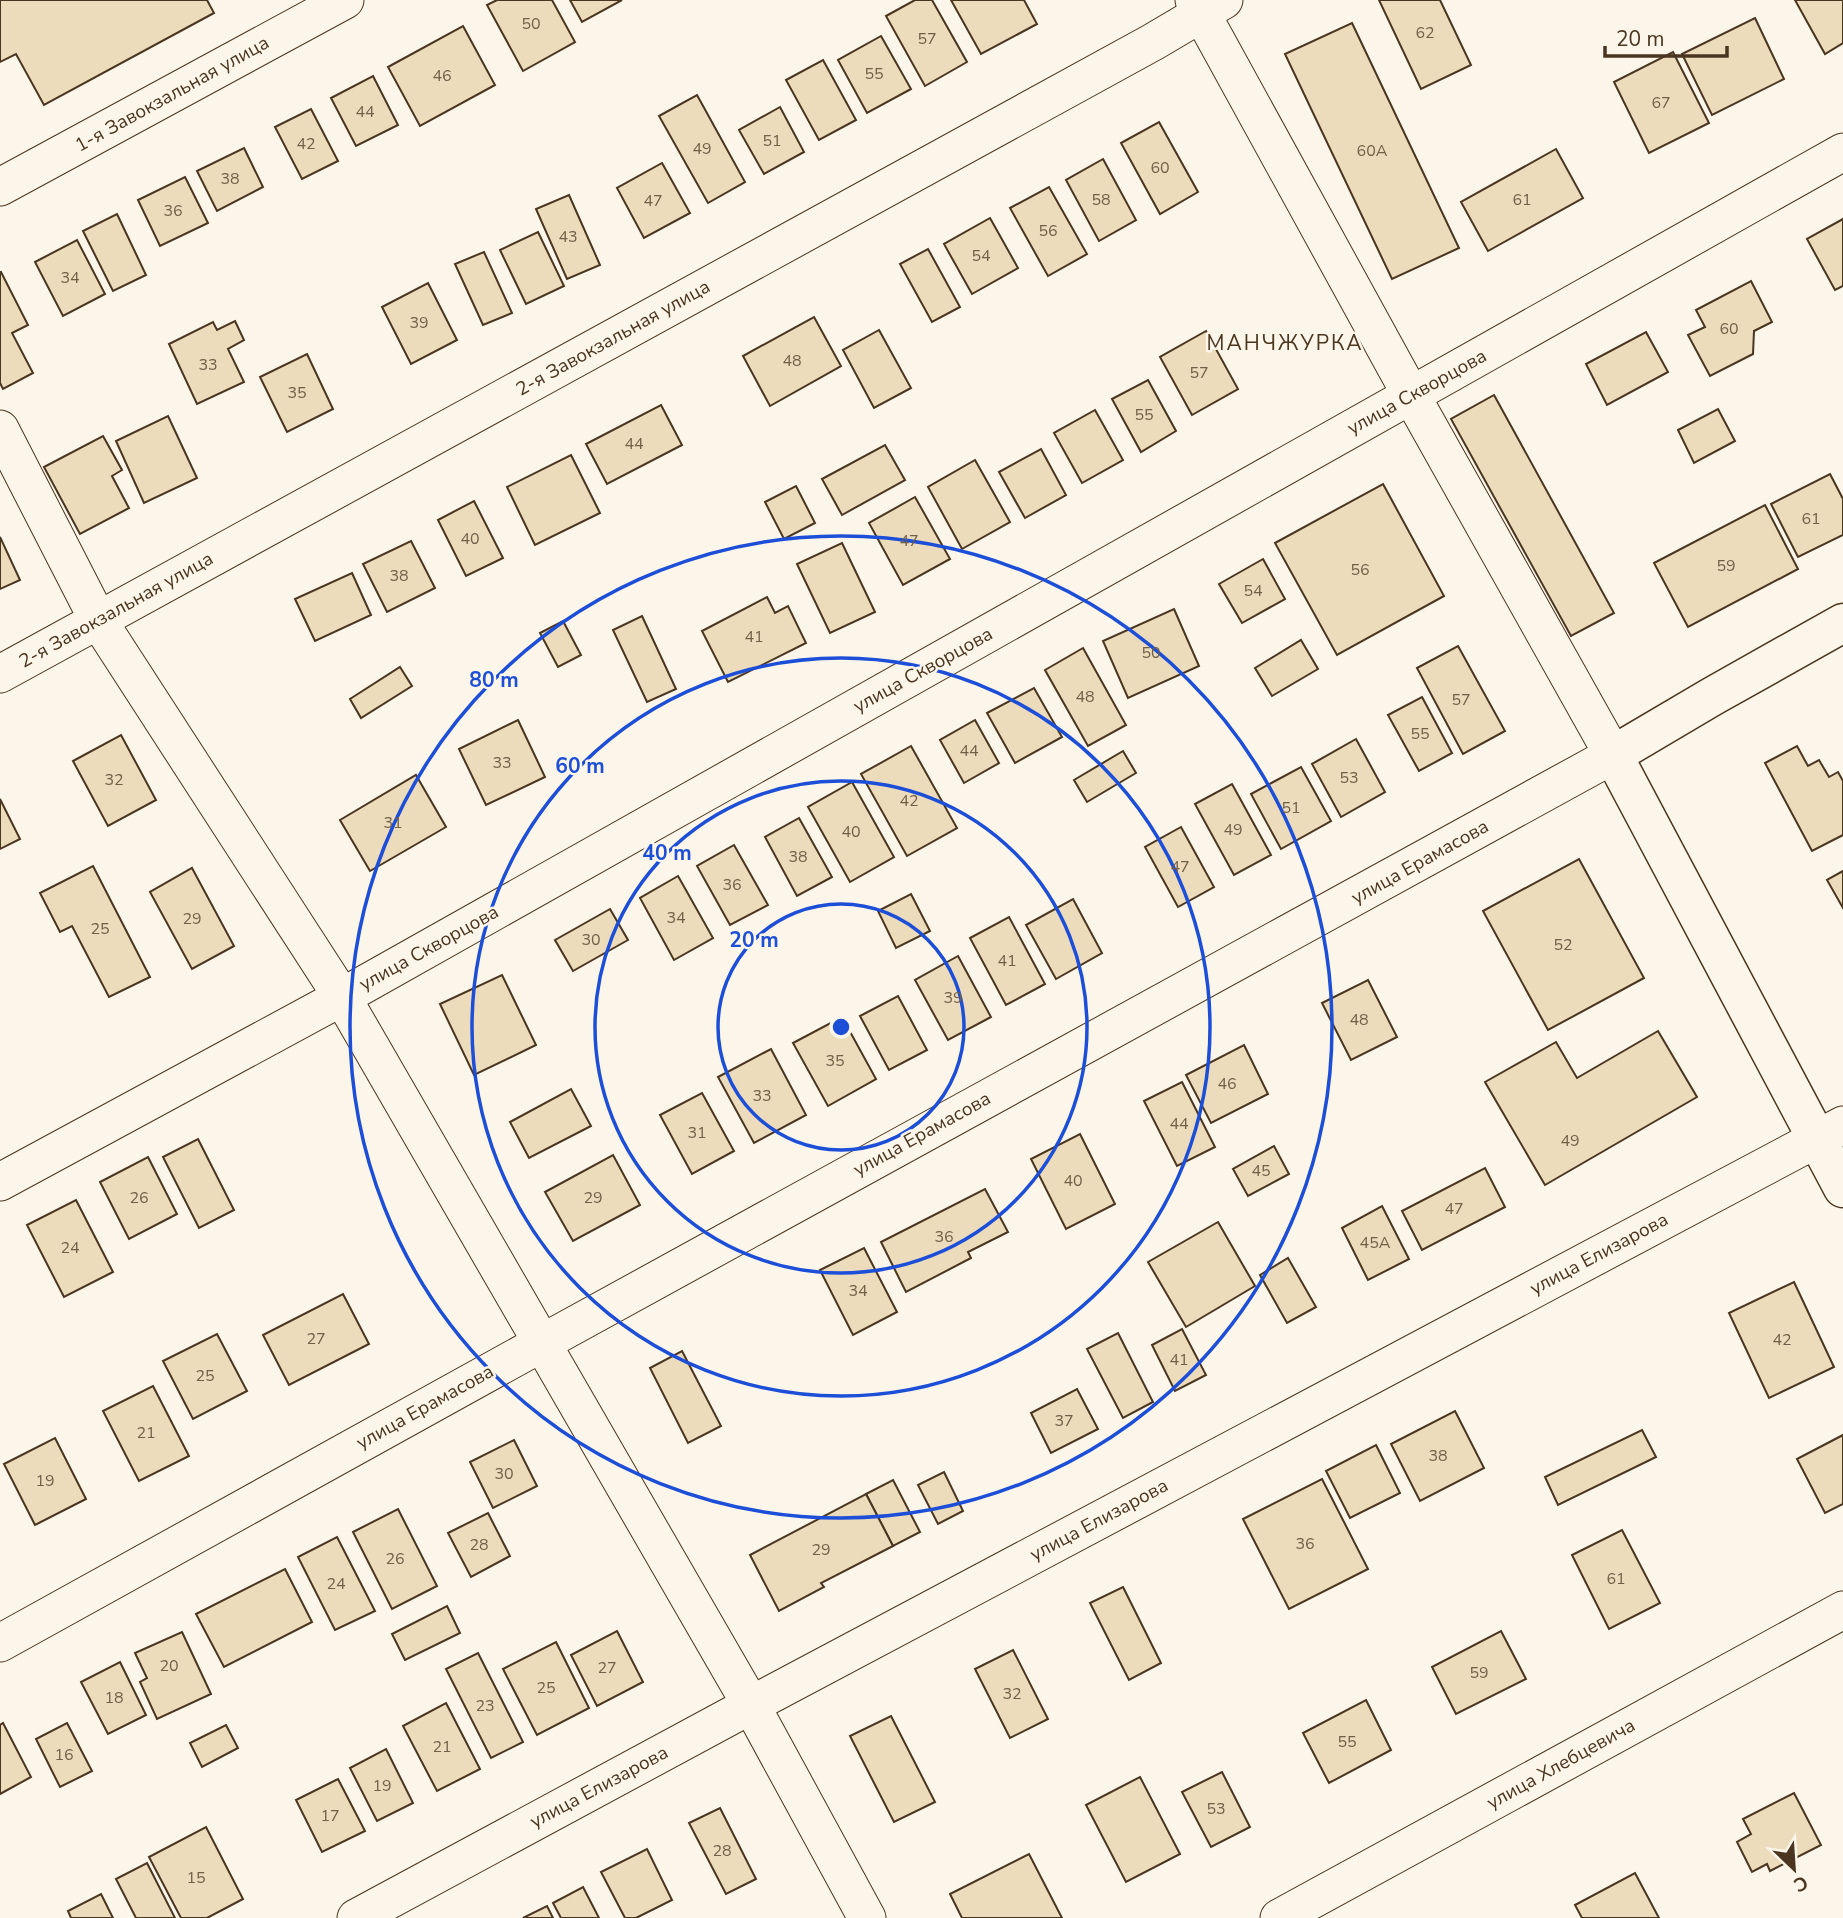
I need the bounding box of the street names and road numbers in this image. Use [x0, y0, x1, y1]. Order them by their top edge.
street label: 1-я Завокзальная улица [70, 30, 274, 158]
street label: 2-я Завокзальная улица [511, 274, 715, 402]
street label: улица Скворцова [1343, 343, 1491, 441]
street label: 2-я Завокзальная улица [14, 546, 218, 674]
street label: улица Скворцова [849, 621, 997, 719]
street label: улица Ерамасова [1347, 813, 1493, 911]
street label: улица Скворцова [355, 899, 503, 997]
street label: улица Ерамасова [849, 1085, 995, 1183]
street label: улица Елизарова [1525, 1207, 1673, 1301]
street label: улица Ерамасова [352, 1358, 498, 1456]
street label: улица Елизарова [1025, 1473, 1173, 1567]
street label: улица Хлебцевича [1482, 1712, 1640, 1816]
street label: улица Елизарова [525, 1740, 673, 1834]

